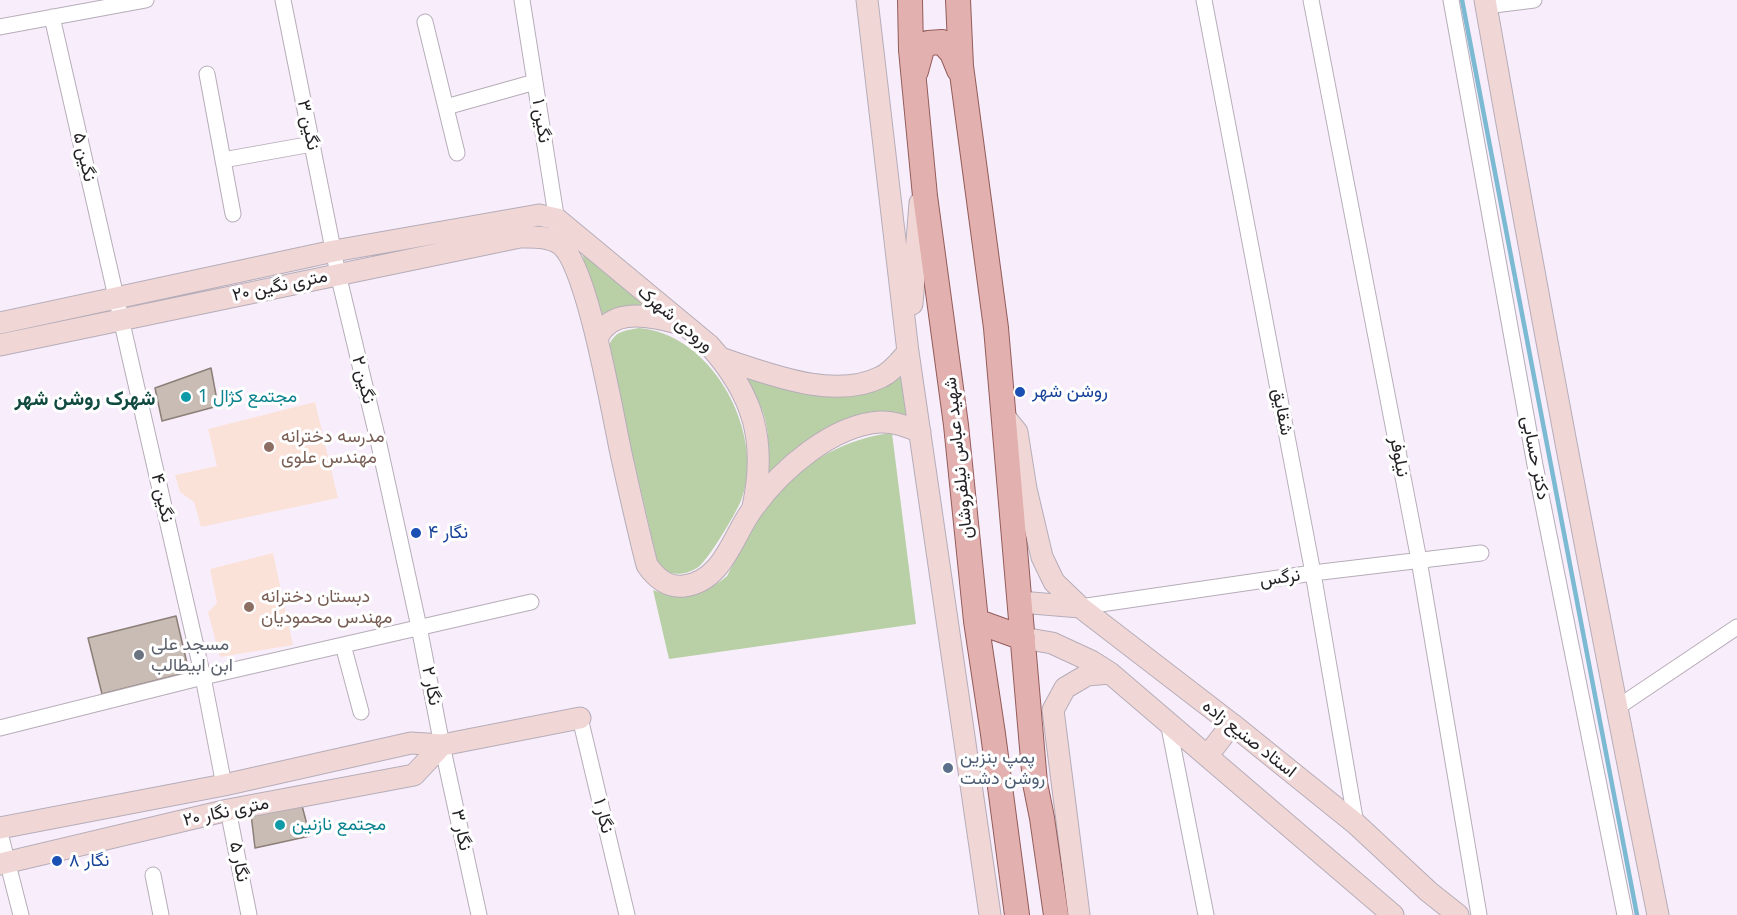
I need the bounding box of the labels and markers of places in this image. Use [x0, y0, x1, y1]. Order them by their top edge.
place label: روشن شهر [1032, 381, 1108, 403]
marker: روشن شهر [1013, 385, 1027, 399]
place label: مجتمع کژال 1 [198, 386, 297, 408]
marker: مجتمع کژال 1 [179, 390, 193, 404]
place label: مدرسه دخترانه مهندس علوی [281, 426, 385, 468]
marker: مدرسه دخترانه مهندس علوی [262, 440, 276, 454]
place label: نگار ۴ [428, 522, 468, 544]
marker: نگار ۴ [409, 526, 423, 540]
place label: دبستان دخترانه مهندس محمودیان [261, 586, 392, 628]
marker: دبستان دخترانه مهندس محمودیان [242, 600, 256, 614]
place label: مسجد علی ابن ابیطالب [151, 634, 233, 676]
marker: مسجد علی ابن ابیطالب [132, 648, 146, 662]
place label: پمپ بنزین روشن دشت [960, 747, 1045, 789]
marker: پمپ بنزین روشن دشت [941, 761, 955, 775]
place label: مجتمع نازنین [292, 814, 386, 836]
marker: مجتمع نازنین [273, 818, 287, 832]
place label: نگار ۸ [69, 850, 109, 872]
marker: نگار ۸ [50, 854, 64, 868]

